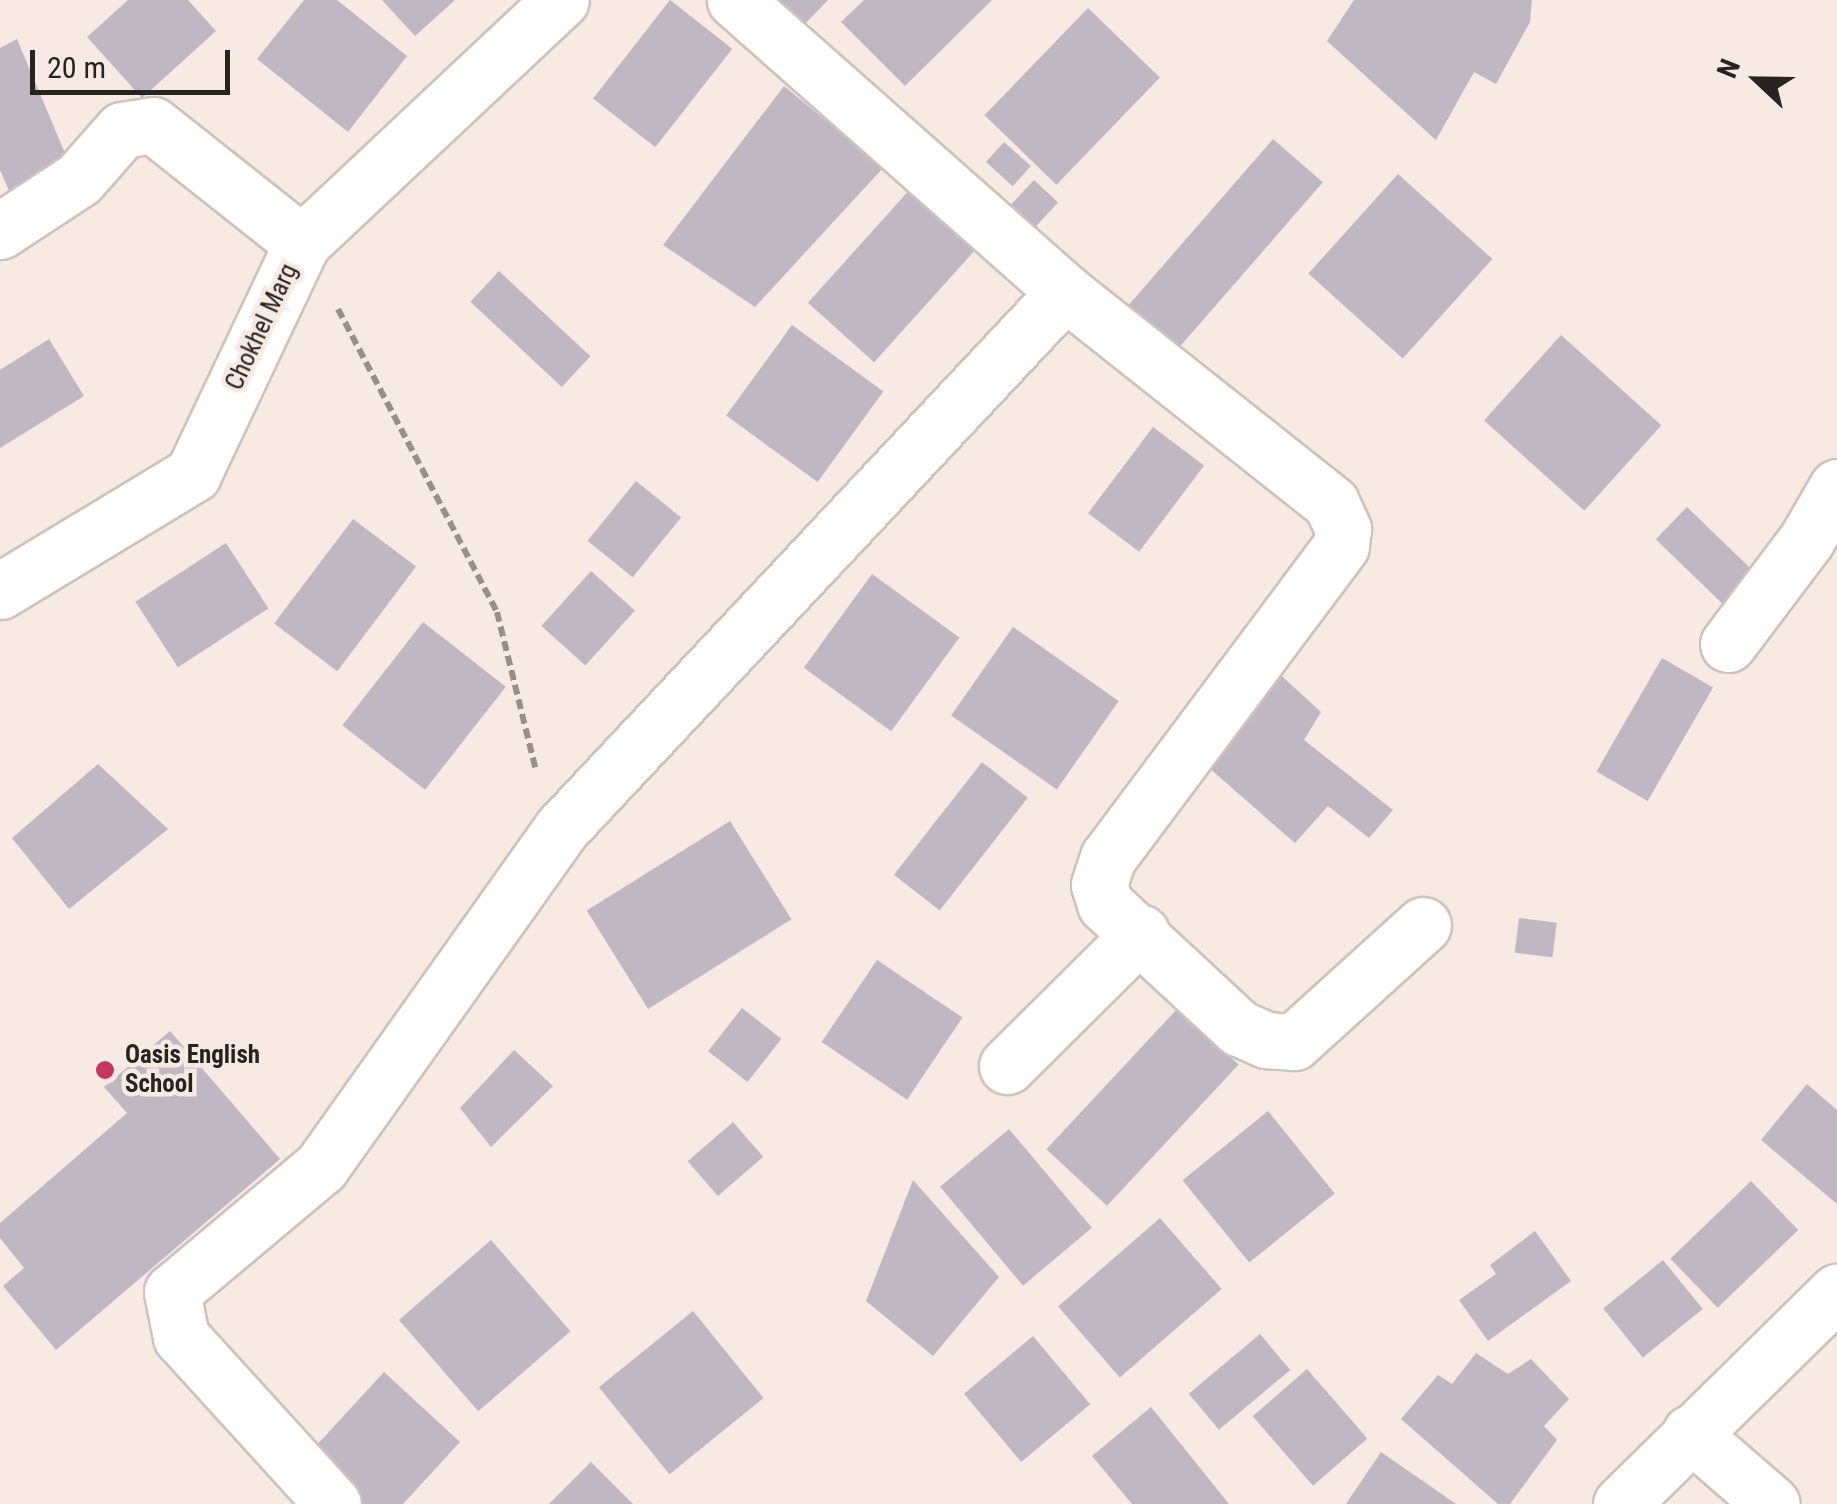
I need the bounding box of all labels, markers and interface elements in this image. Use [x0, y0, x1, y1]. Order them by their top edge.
scale bar [35, 30, 235, 92]
north arrow [1707, 30, 1807, 130]
text: 20 m [47, 50, 106, 85]
text: N [1710, 54, 1747, 83]
street label: Chokhel Marg [220, 259, 304, 395]
place label: Oasis English School [125, 1041, 260, 1100]
marker: Oasis English School [94, 1059, 116, 1081]

